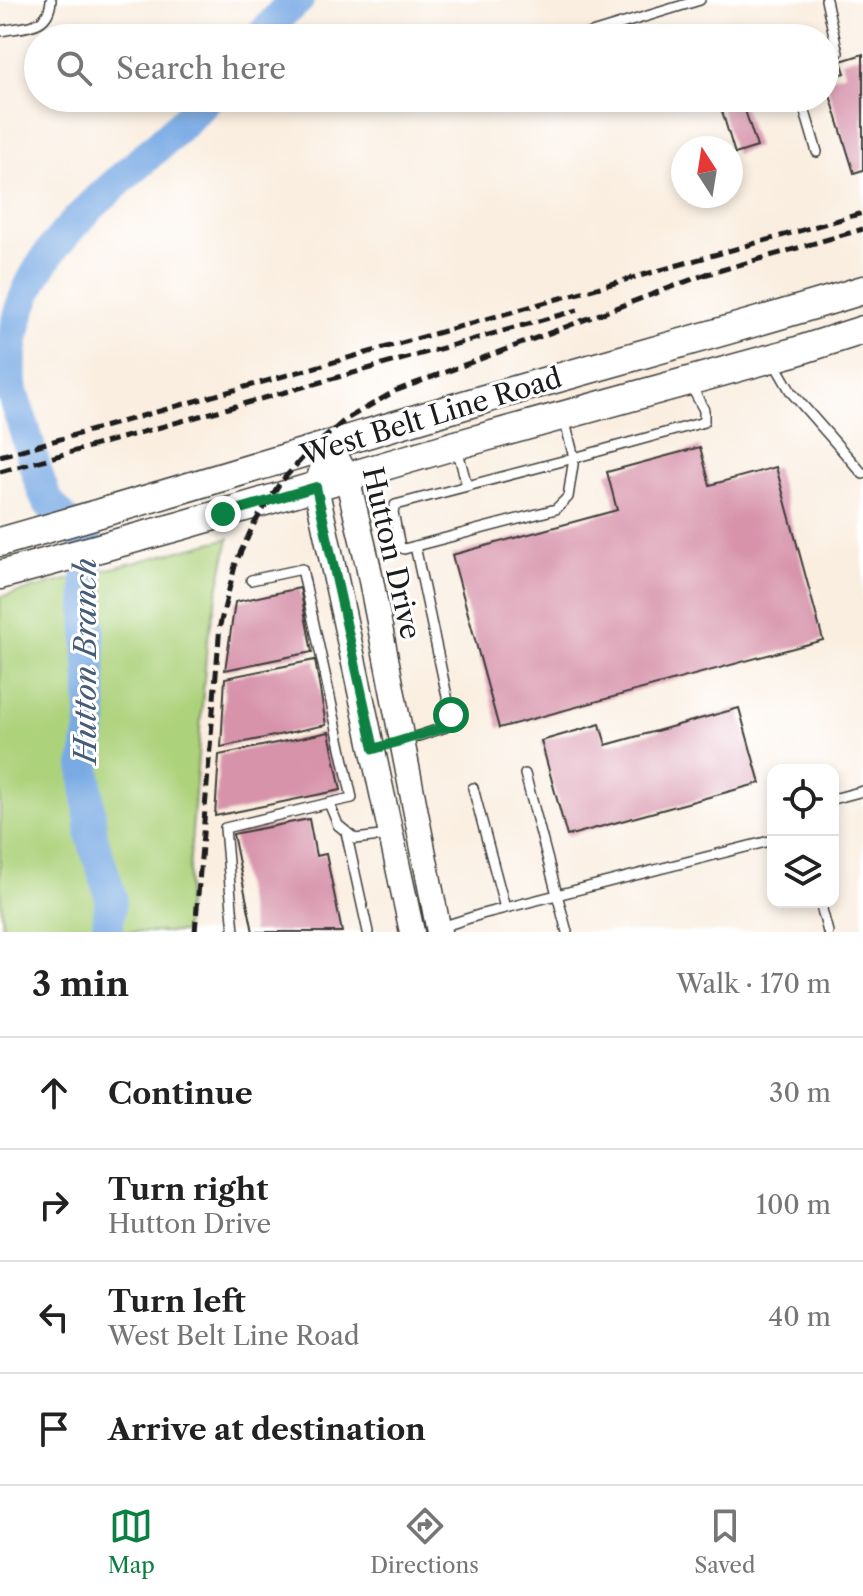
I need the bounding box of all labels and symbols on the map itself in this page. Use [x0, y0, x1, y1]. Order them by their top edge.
north arrow [671, 136, 743, 208]
street label: West Belt Line Road [295, 360, 566, 472]
street label: Hutton Drive [356, 464, 428, 642]
route end [205, 496, 241, 532]
water label: Hutton Branch [67, 558, 104, 766]
route start [433, 697, 469, 733]

